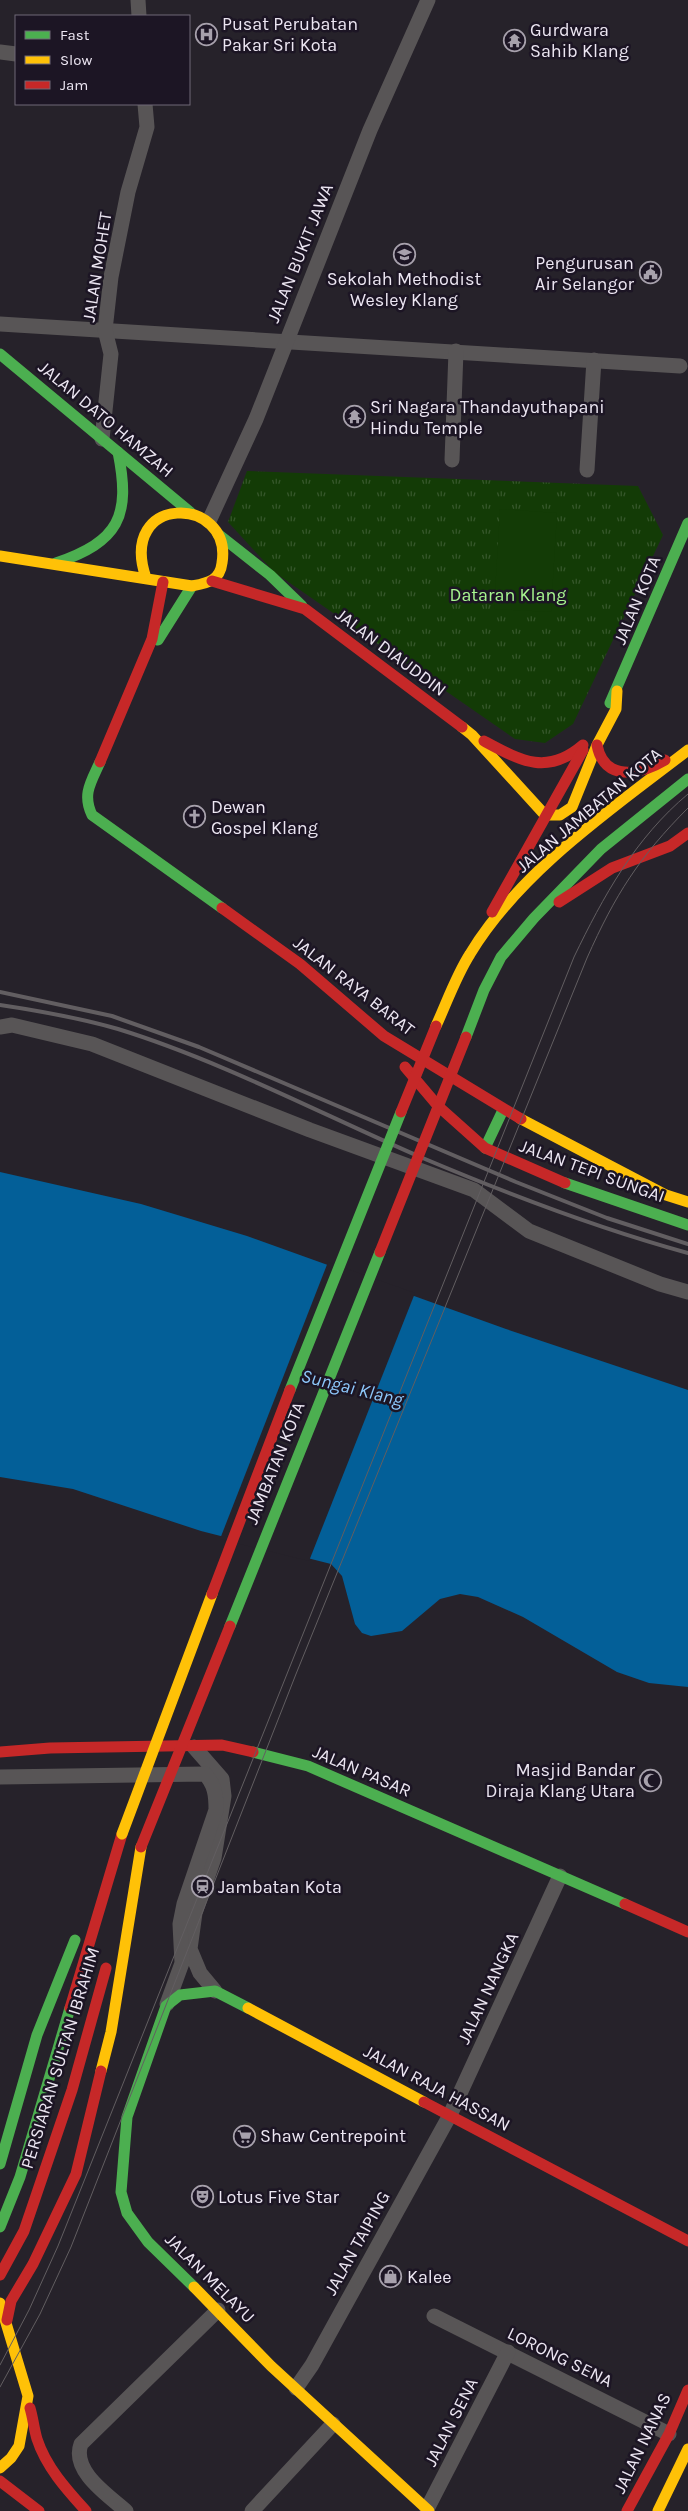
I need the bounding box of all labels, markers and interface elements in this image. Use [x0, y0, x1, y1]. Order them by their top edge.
place label: Pusat Perubatan Pakar Sri Kota [222, 13, 358, 56]
legend [15, 15, 190, 105]
place label: Gurdwara Sahib Klang [530, 19, 629, 62]
hospital icon: Pusat Perubatan Pakar Sri Kota [194, 22, 218, 46]
text: Fast [60, 26, 90, 44]
temple icon: Gurdwara Sahib Klang [502, 28, 526, 52]
text: Slow [60, 51, 92, 69]
text: Jam [60, 76, 88, 94]
street label: JALAN BUKIT JAWA [262, 180, 338, 326]
street label: JALAN MOHET [77, 210, 117, 324]
school or university icon: Sekolah Methodist Wesley Klang [392, 242, 416, 266]
place label: Pengurusan Air Selangor [535, 252, 634, 295]
public building icon: Pengurusan Air Selangor [638, 261, 662, 285]
place label: Sekolah Methodist Wesley Klang [327, 268, 481, 311]
street label: JALAN DATO HAMZAH [34, 356, 178, 482]
place label: Sri Nagara Thandayuthapani Hindu Temple [370, 396, 605, 439]
temple icon: Sri Nagara Thandayuthapani Hindu Temple [342, 405, 366, 429]
street label: JALAN KOTA [608, 552, 666, 648]
park label: Dataran Klang [450, 584, 566, 606]
street label: JALAN DIAUDDIN [331, 603, 451, 701]
street label: JALAN JAMBATAN KOTA [512, 743, 666, 877]
place label: Dewan Gospel Klang [211, 796, 318, 839]
church icon: Dewan Gospel Klang [183, 805, 207, 829]
street label: JALAN RAYA BARAT [289, 932, 419, 1040]
street label: JALAN TEPI SUNGAI [516, 1134, 668, 1208]
water label: Sungai Klang [299, 1365, 406, 1412]
street label: JAMBATAN KOTA [240, 1399, 310, 1527]
street label: JALAN PASAR [309, 1740, 415, 1802]
place label: Masjid Bandar Diraja Klang Utara [485, 1759, 635, 1802]
mosque icon: Masjid Bandar Diraja Klang Utara [639, 1768, 663, 1792]
station icon: Jambatan Kota [190, 1875, 214, 1899]
place label: Jambatan Kota [218, 1876, 342, 1898]
street label: JALAN NANGKA [453, 1929, 523, 2047]
street label: PERSIARAN SULTAN IBRAHIM [16, 1945, 104, 2171]
street label: JALAN RAJA HASSAN [360, 2040, 514, 2136]
supermarket icon: Shaw Centrepoint [232, 2124, 256, 2148]
place label: Shaw Centrepoint [260, 2125, 406, 2147]
theatre icon: Lotus Five Star [190, 2185, 214, 2209]
place label: Lotus Five Star [218, 2186, 340, 2208]
street label: JALAN TAIPING [319, 2187, 395, 2299]
street label: JALAN MELAYU [160, 2228, 260, 2328]
shop icon: Kalee [379, 2265, 403, 2289]
place label: Kalee [407, 2266, 451, 2288]
street label: LORONG SENA [504, 2322, 616, 2392]
street label: JALAN SENA [419, 2374, 483, 2470]
street label: JALAN NANAS [608, 2389, 676, 2497]

